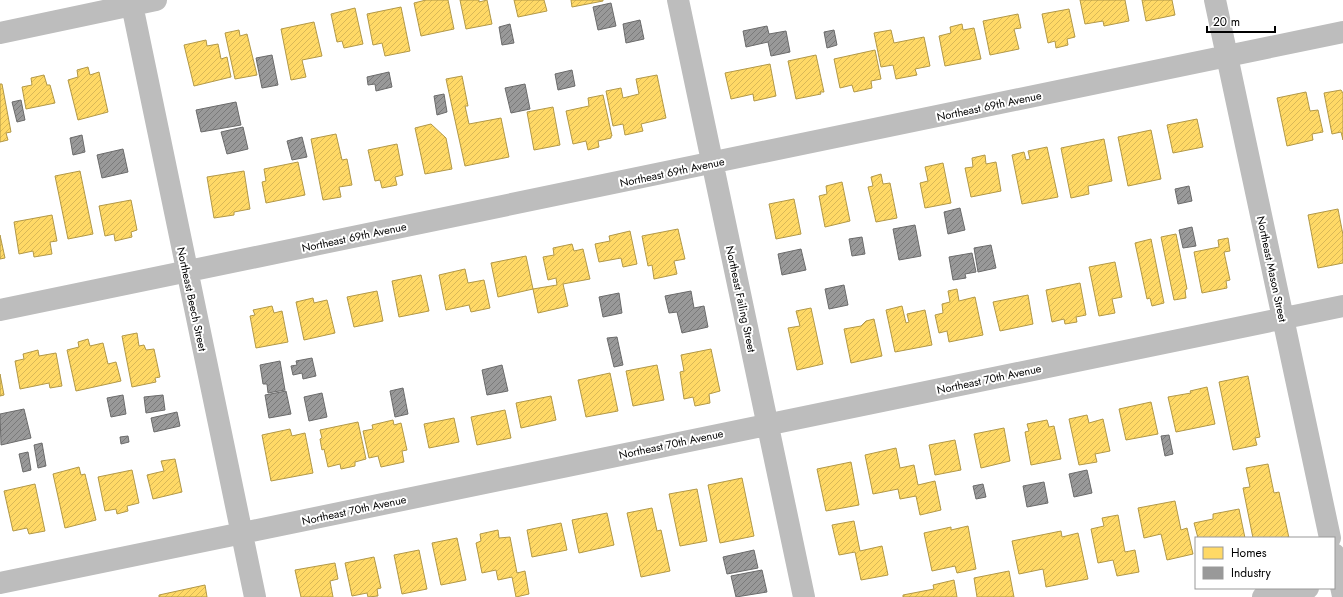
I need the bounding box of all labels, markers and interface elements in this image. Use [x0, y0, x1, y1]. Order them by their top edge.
scale bar [1207, 8, 1275, 34]
text: 20 m [1213, 13, 1240, 31]
street label: Northeast 69th Avenue [935, 87, 1043, 125]
street label: Northeast 69th Avenue [618, 153, 726, 191]
street label: Northeast Mason Street [1253, 215, 1291, 324]
street label: Northeast 69th Avenue [300, 218, 408, 256]
street label: Northeast Failing Street [722, 244, 760, 354]
street label: Northeast Beech Street [173, 245, 211, 353]
street label: Northeast 70th Avenue [935, 360, 1043, 398]
street label: Northeast 70th Avenue [617, 425, 725, 463]
street label: Northeast 70th Avenue [300, 491, 408, 529]
legend [1195, 537, 1335, 589]
text: Homes [1231, 544, 1267, 562]
text: Industry [1231, 564, 1272, 582]

